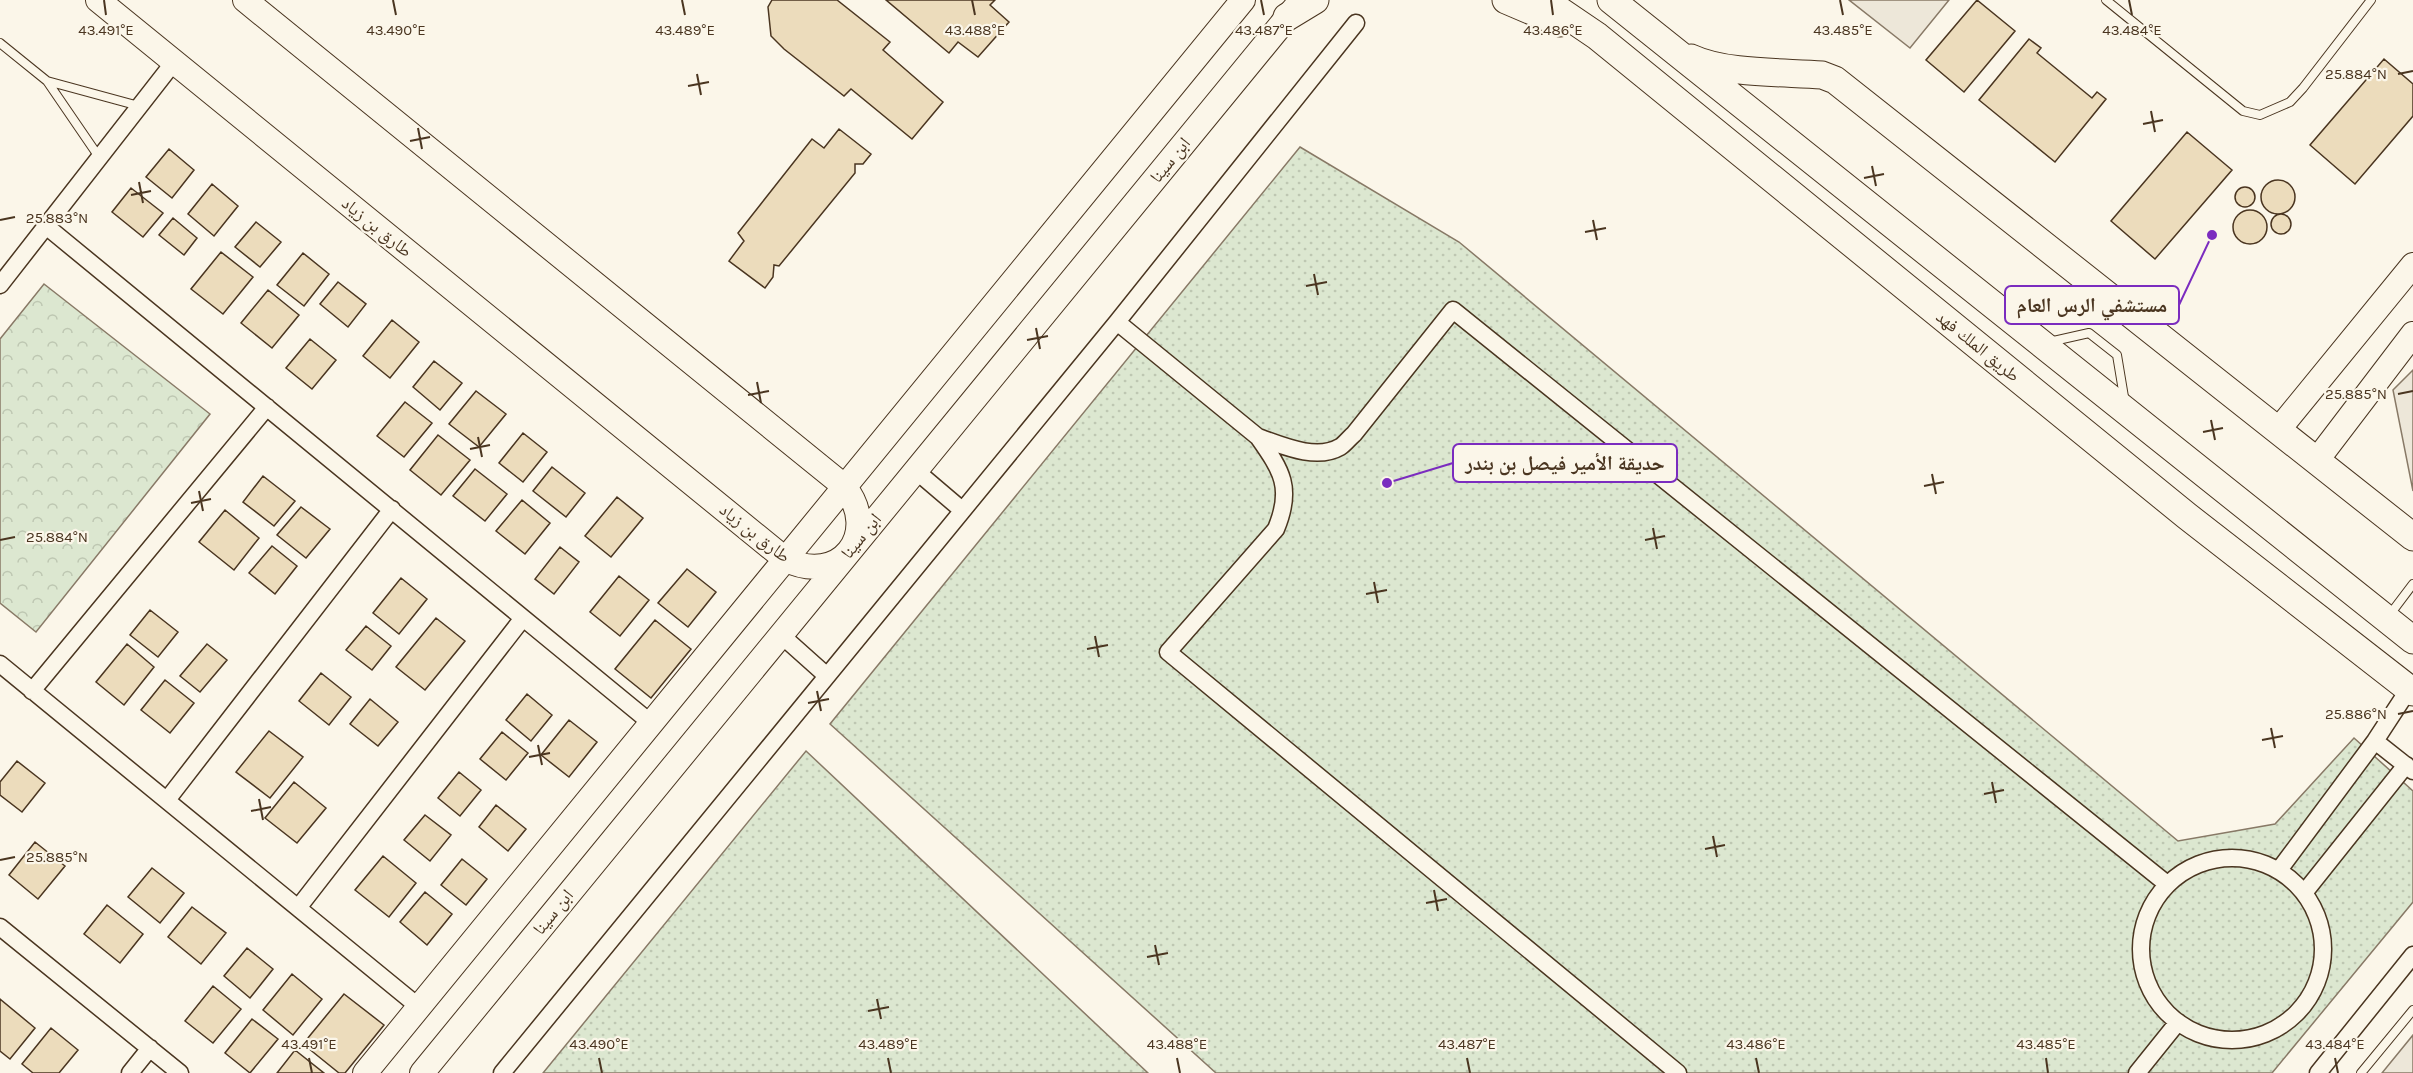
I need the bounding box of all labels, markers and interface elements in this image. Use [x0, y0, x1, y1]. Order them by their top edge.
text: 43.491°E [78, 21, 134, 39]
text: 43.490°E [366, 21, 426, 39]
text: 43.489°E [655, 21, 715, 39]
text: 43.488°E [945, 21, 1005, 39]
text: 43.487°E [1235, 21, 1293, 39]
text: 43.486°E [1523, 21, 1583, 39]
text: 43.485°E [1813, 21, 1873, 39]
text: 43.484°E [2102, 21, 2162, 39]
text: 25.884°N [2325, 65, 2387, 83]
street label: ابن سينا [1145, 133, 1195, 187]
street label: طارق بن زياد [337, 192, 417, 262]
text: 25.883°N [26, 209, 88, 227]
callout: مستشفي الرس العام [2005, 286, 2179, 324]
text: مستشفي الرس العام [2017, 294, 2167, 321]
street label: طريق الملك فهد [1932, 305, 2024, 387]
text: 25.885°N [2325, 385, 2387, 403]
callout: حديقة الأمير فيصل بن بندر [1453, 444, 1677, 482]
text: حديقة الأمير فيصل بن بندر [1464, 452, 1665, 476]
street label: طارق بن زياد [715, 498, 795, 568]
street label: ابن سينا [836, 509, 886, 563]
text: 25.884°N [26, 528, 88, 546]
text: 25.886°N [2325, 705, 2387, 723]
text: 25.885°N [26, 848, 88, 866]
street label: ابن سينا [528, 885, 578, 939]
text: 43.491°E [281, 1035, 337, 1053]
text: 43.490°E [569, 1035, 629, 1053]
text: 43.489°E [858, 1035, 918, 1053]
text: 43.488°E [1147, 1035, 1207, 1053]
text: 43.487°E [1438, 1035, 1496, 1053]
text: 43.486°E [1726, 1035, 1786, 1053]
text: 43.485°E [2016, 1035, 2076, 1053]
text: 43.484°E [2305, 1035, 2365, 1053]

